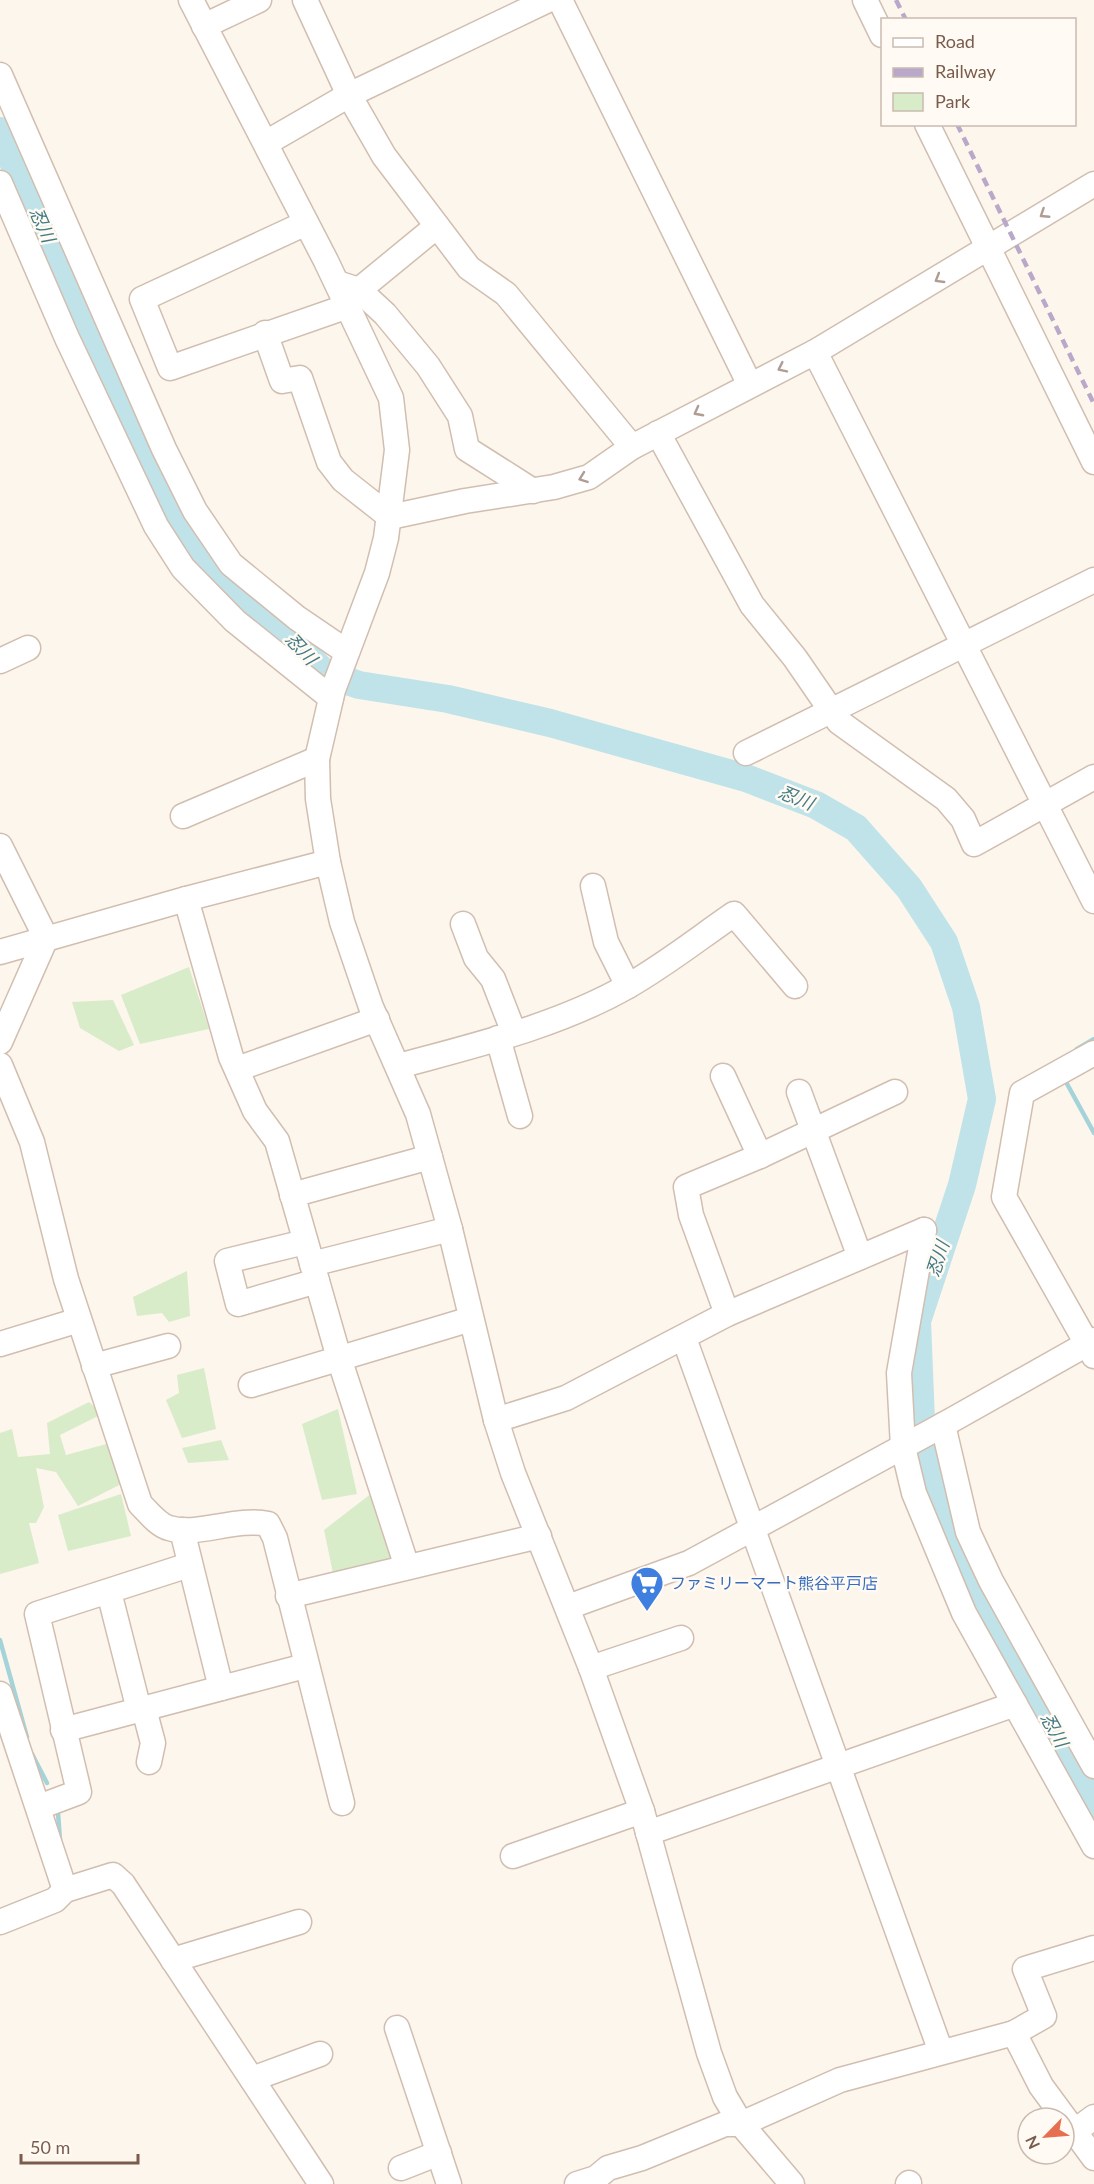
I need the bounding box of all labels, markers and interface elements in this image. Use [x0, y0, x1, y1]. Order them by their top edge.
legend [881, 18, 1076, 126]
text: Road [935, 30, 975, 52]
text: Railway [935, 60, 996, 82]
text: Park [935, 90, 971, 112]
water label: 忍川 [26, 204, 61, 247]
one-way arrow [1039, 207, 1050, 218]
one-way arrow [935, 272, 945, 283]
one-way arrow [778, 361, 789, 373]
one-way arrow [694, 405, 704, 416]
one-way arrow [578, 471, 589, 484]
water label: 忍川 [281, 628, 323, 670]
water label: 忍川 [776, 780, 819, 815]
water label: 忍川 [921, 1236, 954, 1279]
supermarket icon: ファミリーマート熊谷平戸店 [629, 1565, 665, 1612]
place label: ファミリーマート熊谷平戸店 [670, 1573, 878, 1592]
water label: 忍川 [1037, 1708, 1074, 1752]
north arrow [1016, 2106, 1076, 2166]
scale bar [21, 2127, 138, 2165]
text: N [1021, 2133, 1043, 2152]
text: 50 m [30, 2136, 70, 2158]

